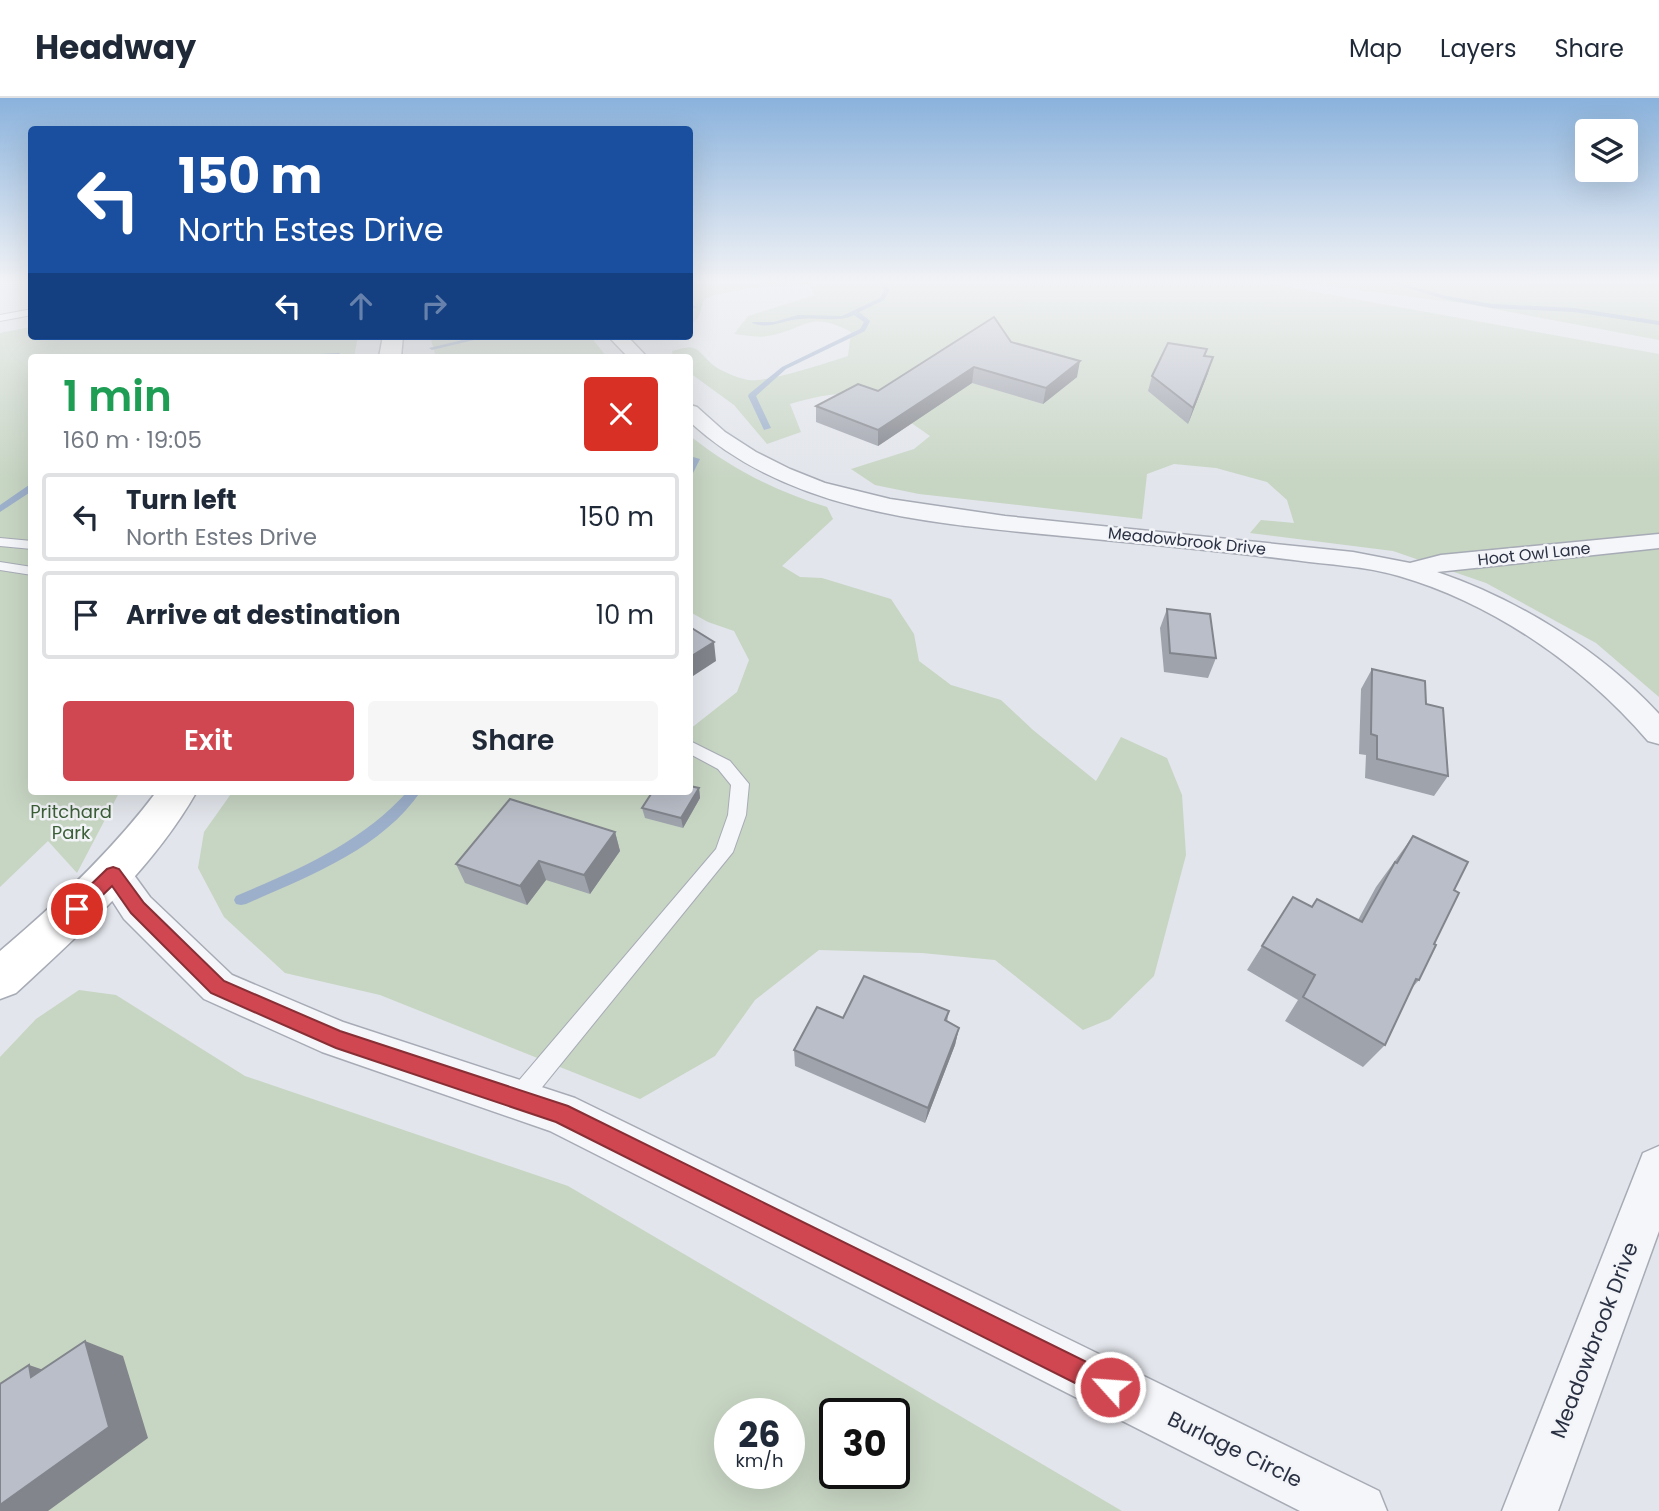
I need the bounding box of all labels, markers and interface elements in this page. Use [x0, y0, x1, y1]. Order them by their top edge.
text: Headway [35, 24, 196, 71]
text: Map [1349, 32, 1402, 65]
text: Layers [1440, 32, 1516, 65]
text: Share [1554, 32, 1624, 65]
map controls [1575, 119, 1638, 182]
button: layers [1575, 119, 1638, 182]
text: 150 m [178, 142, 323, 210]
icon: left [63, 154, 154, 245]
text: North Estes Drive [178, 207, 444, 252]
icon: left [269, 287, 307, 325]
icon: ahead [342, 287, 380, 325]
icon: right [415, 287, 453, 325]
text: 1 min [63, 367, 172, 426]
button: close [584, 377, 658, 451]
text: 160 m · 19:05 [63, 424, 202, 456]
text: Turn left [126, 482, 237, 518]
icon: left [67, 498, 105, 536]
text: 150 m [579, 499, 654, 535]
text: North Estes Drive [126, 521, 317, 553]
street label: Meadowbrook Drive [1107, 521, 1267, 561]
street label: Hoot Owl Lane [1476, 537, 1592, 571]
icon: arrive [67, 596, 105, 634]
text: Arrive at destination [126, 597, 401, 633]
text: 10 m [596, 597, 654, 633]
button: Exit [63, 701, 354, 781]
button: Share [368, 701, 658, 781]
park label: Pritchard Park [30, 799, 112, 845]
pin [47, 879, 107, 939]
icon: arrive [58, 890, 96, 928]
street label: Meadowbrook Drive [1543, 1238, 1645, 1442]
position arrow [1073, 1350, 1147, 1424]
speed limit sign: 30 [819, 1398, 910, 1489]
street label: Burlage Circle [1163, 1404, 1307, 1494]
text: 26 [738, 1410, 781, 1459]
text: km/h [736, 1448, 783, 1473]

